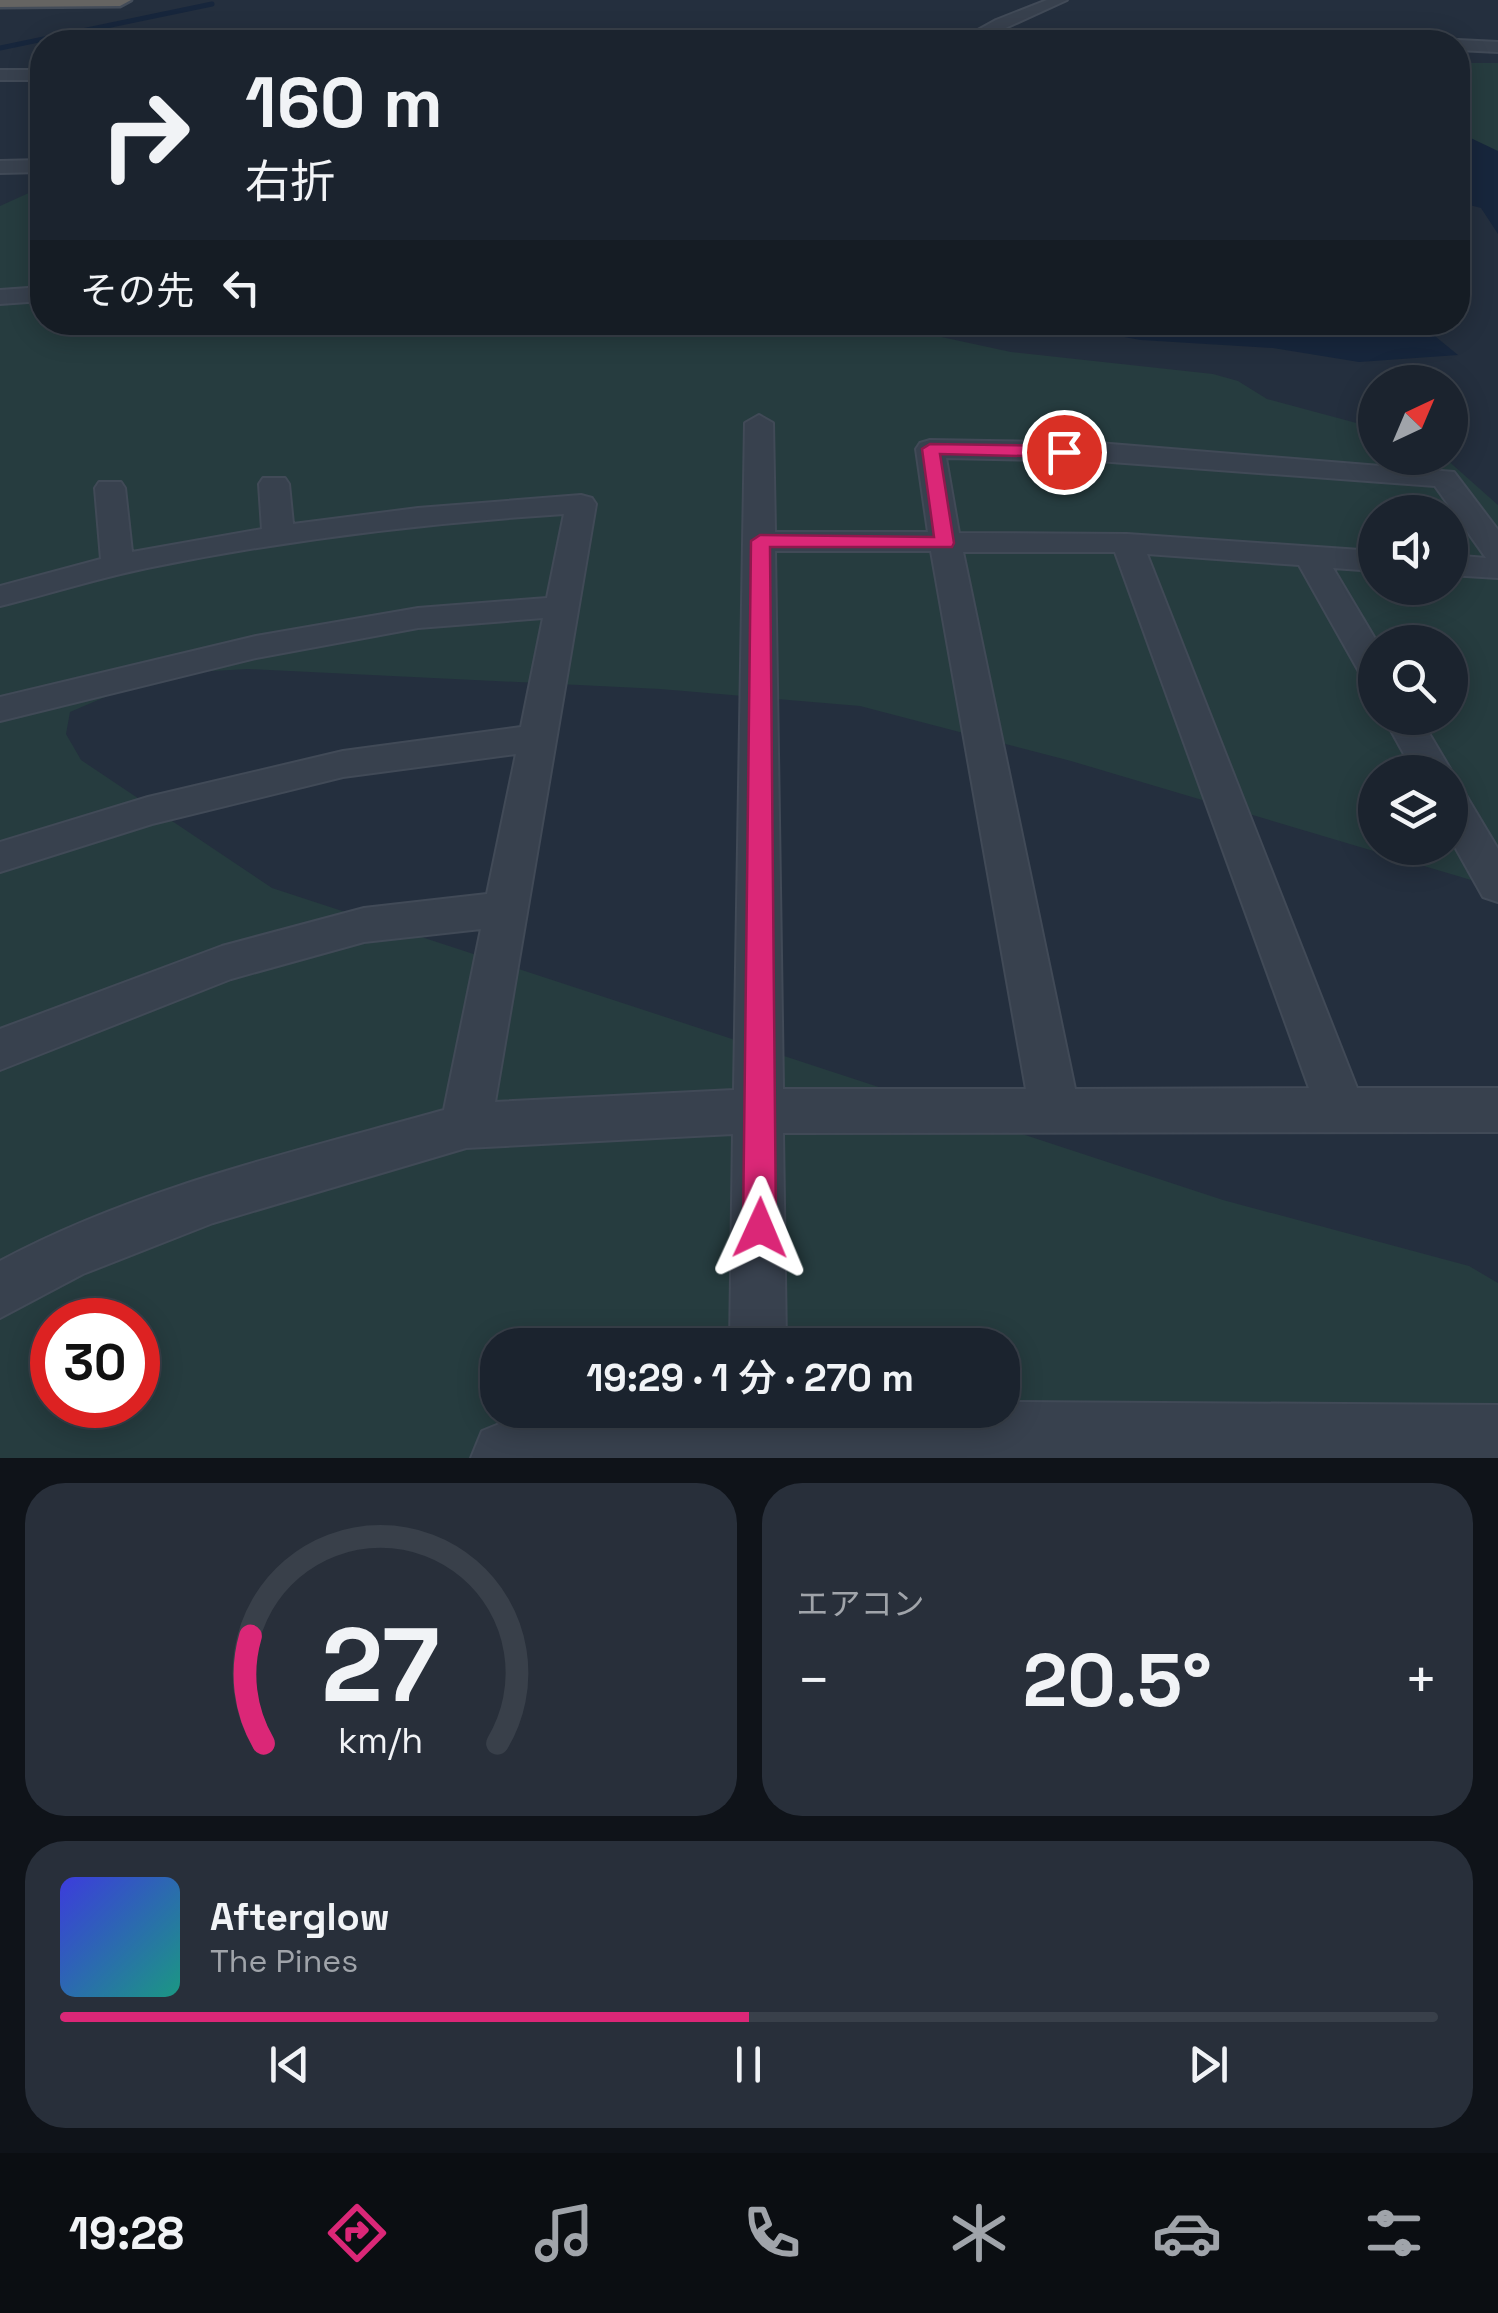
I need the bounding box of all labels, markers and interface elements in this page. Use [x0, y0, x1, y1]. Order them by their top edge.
text: 160 m [245, 58, 443, 147]
icon: right [80, 70, 210, 200]
text: 右折 [245, 153, 335, 210]
icon: left [214, 260, 269, 315]
text: その先 [80, 267, 194, 315]
north arrow [1358, 365, 1468, 475]
map controls [1358, 365, 1468, 865]
pin [1022, 410, 1107, 495]
icon: arrive [1037, 425, 1092, 480]
button: sound [1358, 495, 1468, 605]
button: search [1358, 625, 1468, 735]
button: layers [1358, 755, 1468, 865]
position arrow [708, 1176, 812, 1280]
speed limit sign: 30 [30, 1298, 160, 1428]
text: 19:29 · 1 分 · 270 m [586, 1354, 914, 1402]
text: エアコン [797, 1584, 925, 1624]
text: 27 [322, 1599, 440, 1731]
text: 20.5° [1023, 1632, 1212, 1728]
text: − [797, 1645, 831, 1715]
text: + [1404, 1645, 1438, 1715]
text: km/h [338, 1718, 423, 1763]
text: Afterglow [210, 1893, 390, 1941]
text: The Pines [210, 1941, 358, 1981]
icon: previous [262, 2037, 317, 2092]
icon: pause [721, 2037, 776, 2092]
icon: next [1181, 2037, 1236, 2092]
icon: directions [322, 2198, 392, 2268]
icon: music [529, 2198, 599, 2268]
icon: phone [737, 2198, 807, 2268]
icon: climate [944, 2198, 1014, 2268]
icon: car [1152, 2198, 1222, 2268]
icon: filters [1359, 2198, 1429, 2268]
text: 19:28 [69, 2205, 184, 2262]

